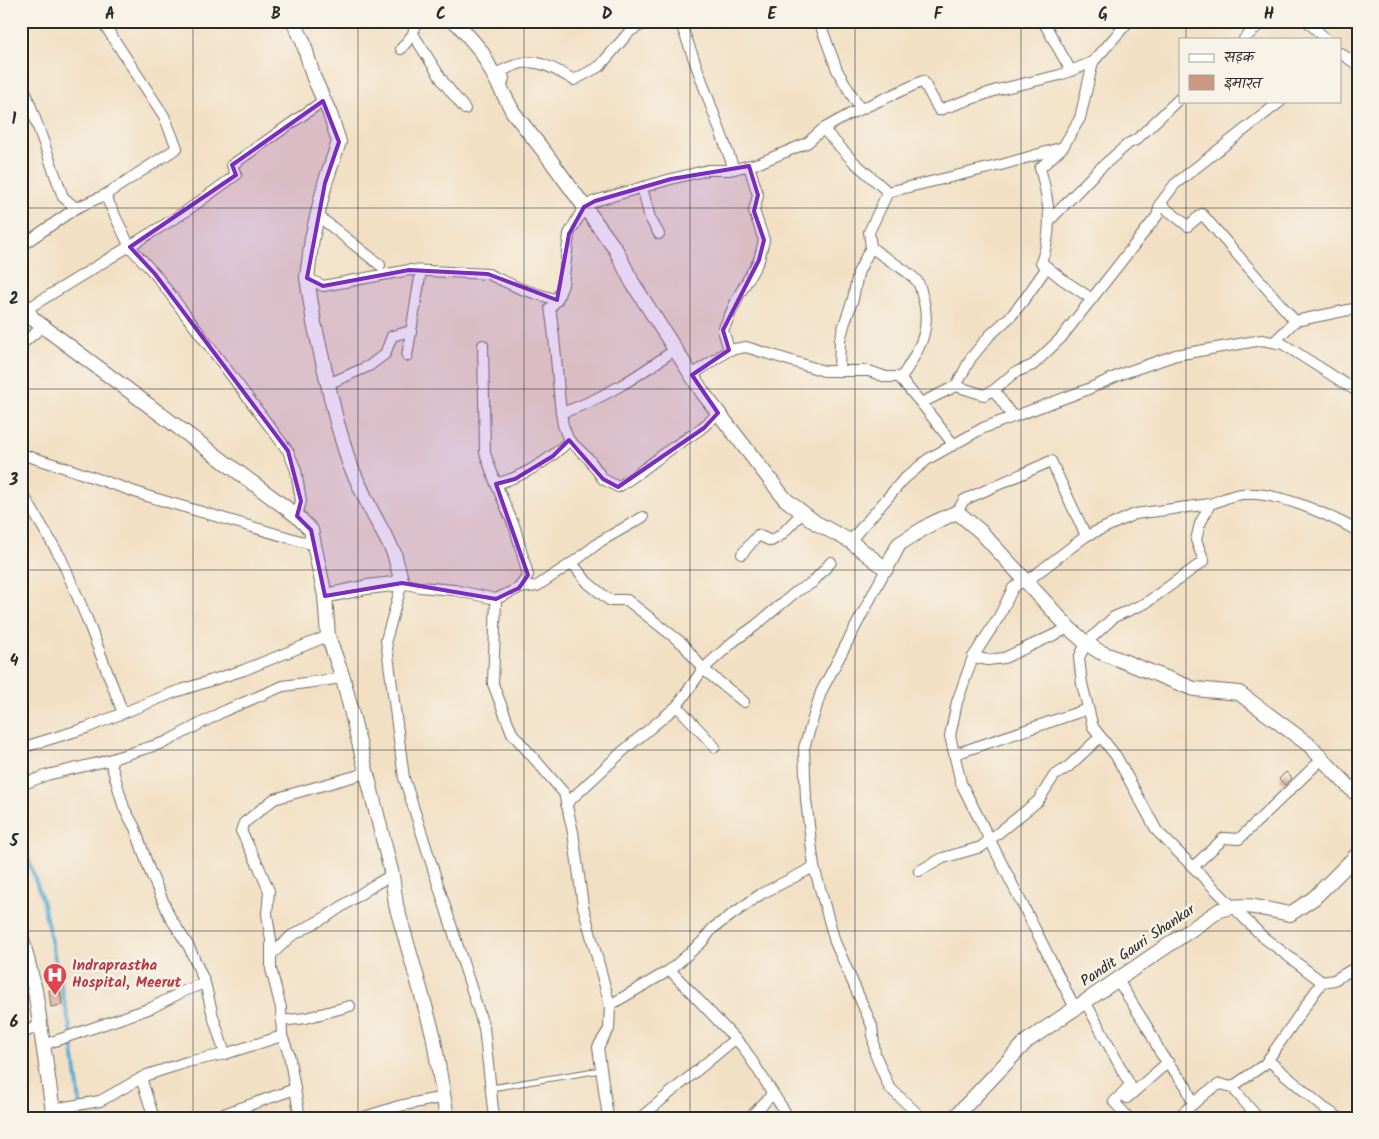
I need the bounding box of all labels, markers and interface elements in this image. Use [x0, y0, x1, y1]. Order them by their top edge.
text: A [105, 2, 115, 27]
text: B [271, 2, 281, 27]
text: C [436, 2, 446, 27]
text: D [602, 2, 613, 27]
text: E [768, 2, 778, 27]
text: F [934, 2, 944, 27]
text: G [1098, 2, 1108, 27]
text: H [1264, 2, 1274, 27]
legend [1179, 38, 1342, 102]
text: सड़क [1224, 46, 1256, 70]
text: इमारत [1224, 72, 1264, 96]
text: 1 [12, 107, 17, 132]
text: 2 [9, 287, 19, 312]
text: 3 [9, 468, 19, 493]
text: 4 [10, 649, 19, 674]
text: 5 [9, 829, 20, 854]
street label: Pandit Gauri Shankar [1076, 898, 1201, 993]
place label: Indraprastha Hospital, Meerut [72, 954, 181, 995]
hospital icon: Indraprastha Hospital, Meerut [42, 962, 68, 996]
text: 6 [10, 1010, 19, 1035]

